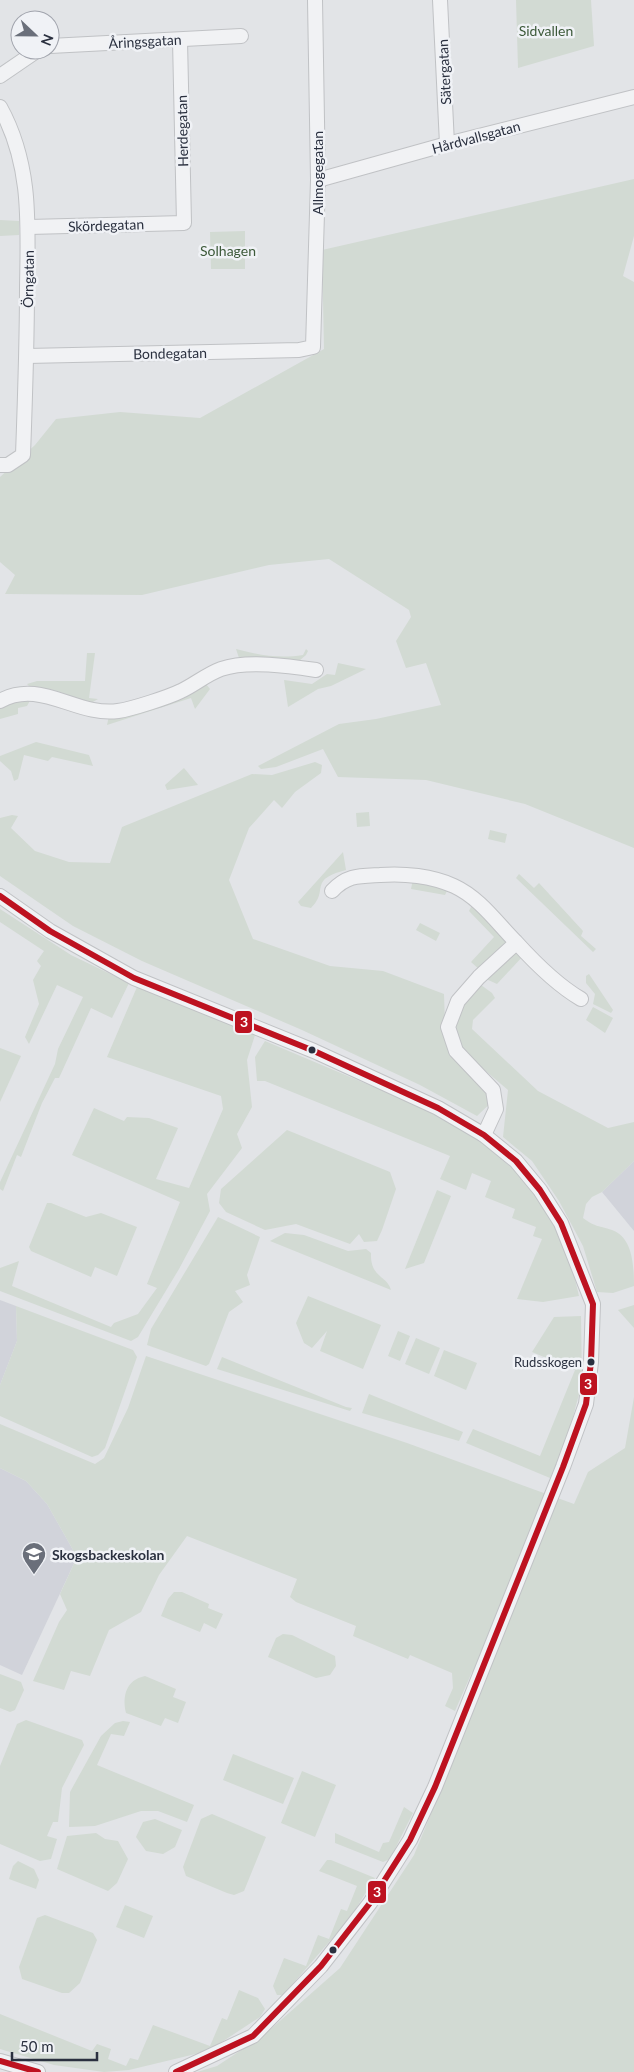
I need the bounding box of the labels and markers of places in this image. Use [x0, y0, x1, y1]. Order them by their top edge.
unlabelled marker [307, 1045, 317, 1055]
place label: Rudsskogen [514, 1354, 582, 1370]
marker: Rudsskogen [586, 1357, 596, 1367]
school or university icon: Skogsbackeskolan [21, 1541, 47, 1575]
place label: Skogsbackeskolan [52, 1546, 165, 1563]
unlabelled marker [328, 1945, 338, 1955]

